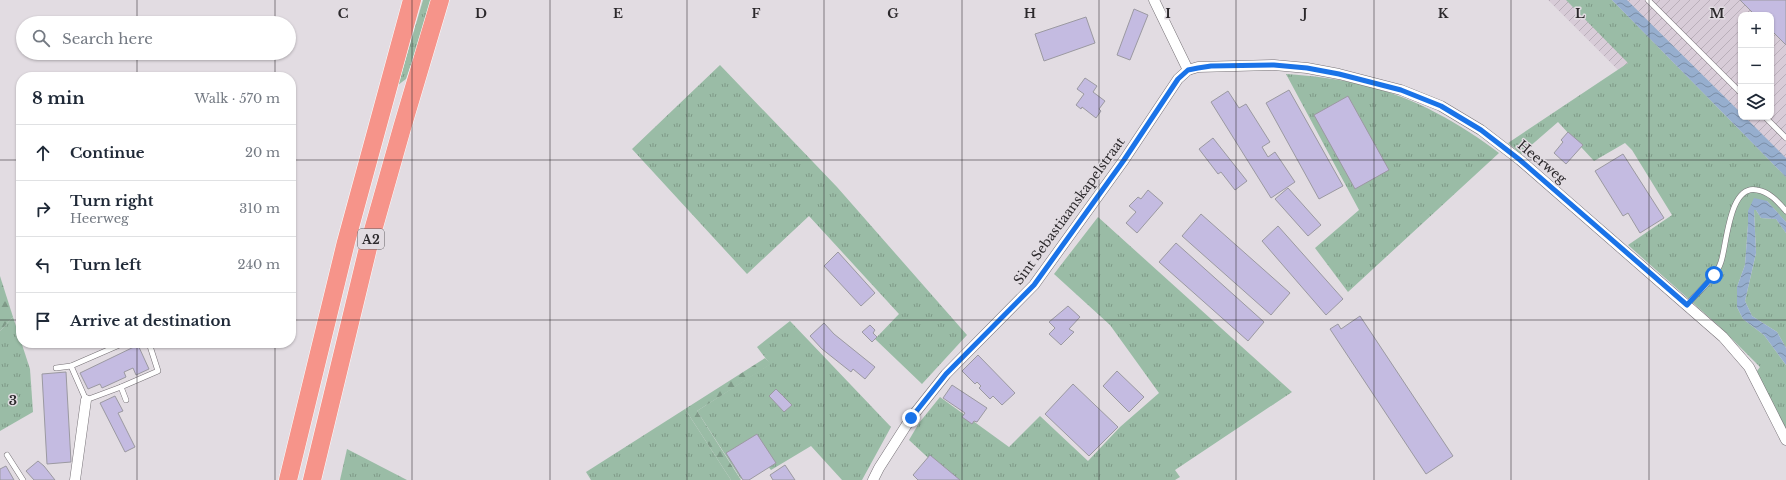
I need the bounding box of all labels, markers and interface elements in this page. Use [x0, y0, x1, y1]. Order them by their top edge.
text: C [338, 5, 349, 22]
text: D [475, 5, 487, 22]
text: E [613, 5, 623, 22]
text: F [752, 5, 761, 22]
text: G [887, 5, 899, 22]
text: H [1024, 5, 1036, 22]
text: I [1165, 5, 1171, 22]
text: J [1299, 5, 1308, 22]
text: K [1438, 5, 1449, 22]
text: L [1575, 5, 1585, 22]
text: M [1710, 5, 1725, 22]
map controls [1738, 12, 1774, 120]
button: + [1738, 12, 1774, 48]
search box [16, 16, 296, 60]
icon: search [30, 27, 52, 49]
text: Search here [62, 29, 153, 48]
button: − [1738, 48, 1774, 84]
button: layers [1738, 84, 1774, 120]
text: 8 min [32, 88, 85, 109]
text: Walk · 570 m [195, 90, 280, 107]
street label: Sint Sebastiaanskapelstraat [1010, 134, 1128, 288]
street label: Heerweg [1514, 137, 1570, 188]
icon: ahead [32, 142, 54, 164]
text: Continue [70, 143, 145, 162]
text: 20 m [245, 144, 280, 161]
text: Turn right [70, 191, 153, 210]
icon: right [32, 198, 54, 220]
text: 310 m [239, 200, 280, 217]
text: Heerweg [70, 210, 129, 227]
road number: A2 [358, 229, 384, 249]
icon: left [32, 254, 54, 276]
text: Turn left [70, 255, 141, 274]
text: 240 m [237, 256, 280, 273]
route start [1705, 266, 1723, 284]
icon: arrive [32, 310, 54, 332]
text: Arrive at destination [70, 311, 231, 330]
text: 3 [9, 392, 17, 409]
route end [902, 409, 920, 427]

